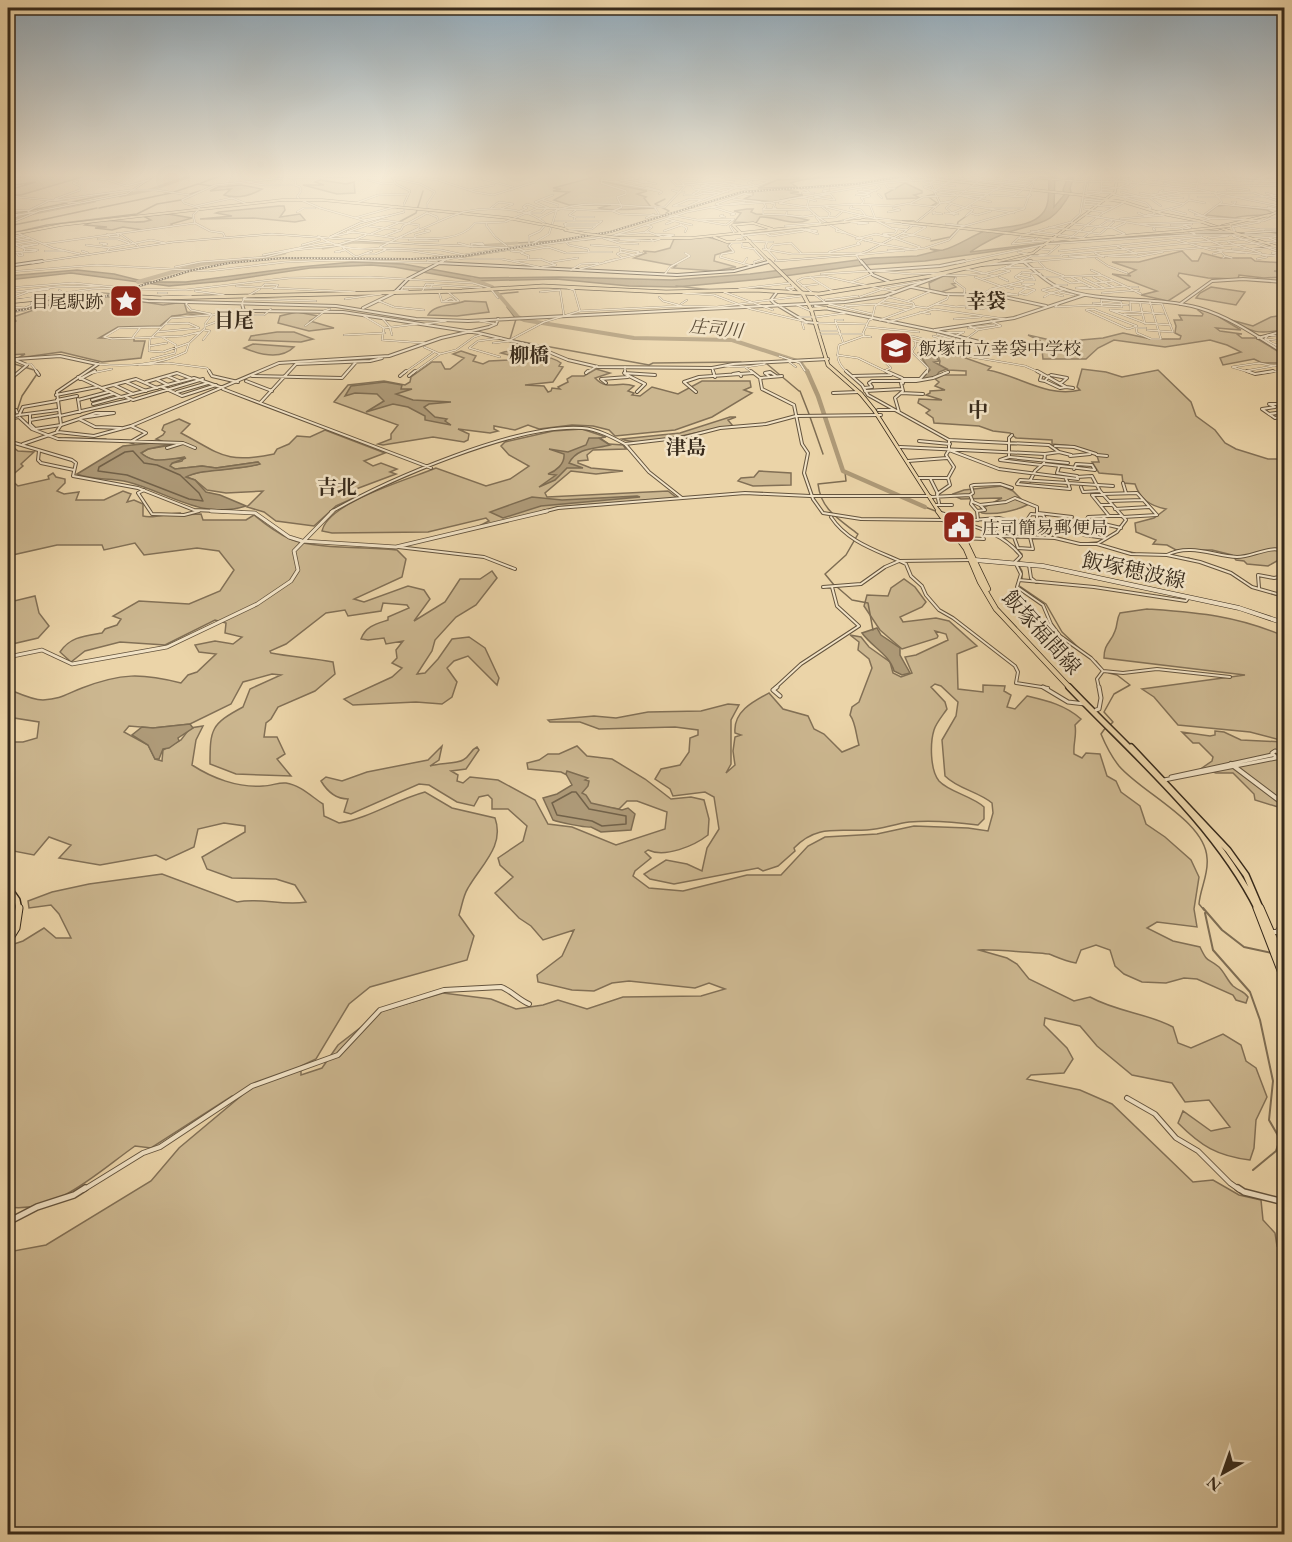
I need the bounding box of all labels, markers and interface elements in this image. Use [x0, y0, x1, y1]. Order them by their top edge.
place icon: 目尾駅跡 [108, 283, 144, 319]
district label: 幸袋 [966, 288, 1006, 314]
place label: 目尾駅跡 [31, 290, 103, 313]
district label: 目尾 [214, 307, 254, 333]
water label: 庄司川 [688, 314, 746, 342]
school or university icon: 飯塚市立幸袋中学校 [878, 330, 914, 366]
place label: 飯塚市立幸袋中学校 [919, 337, 1081, 360]
district label: 柳橋 [509, 342, 549, 368]
district label: 中 [968, 397, 988, 423]
district label: 津島 [666, 434, 706, 460]
district label: 吉北 [317, 474, 357, 500]
public building icon: 庄司簡易郵便局 [941, 509, 977, 545]
place label: 庄司簡易郵便局 [982, 516, 1108, 539]
street label: 飯塚穂波線 [1080, 546, 1188, 594]
street label: 飯塚福間線 [997, 584, 1087, 680]
north arrow [1193, 1443, 1253, 1503]
text: N [1202, 1472, 1225, 1496]

